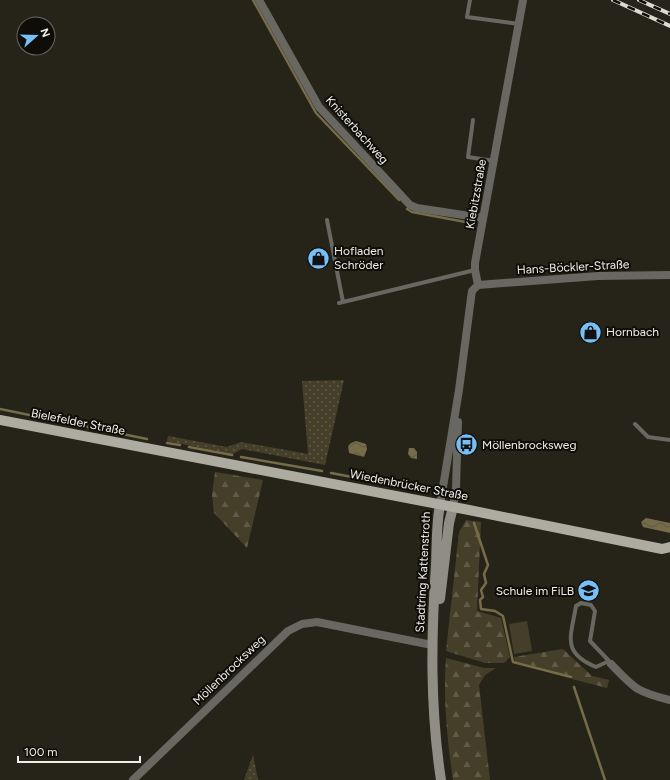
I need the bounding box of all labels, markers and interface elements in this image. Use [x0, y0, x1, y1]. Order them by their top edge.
north arrow [16, 16, 56, 56]
text: N [37, 27, 52, 39]
street label: Knisterbachweg [323, 93, 391, 167]
street label: Kiebitzstraße [463, 158, 489, 230]
place label: Hofladen Schröder [334, 244, 384, 272]
shop icon: Hofladen Schröder [305, 245, 331, 271]
street label: Hans-Böckler-Straße [516, 257, 630, 277]
shop icon: Hornbach [578, 319, 604, 345]
place label: Hornbach [606, 325, 659, 339]
street label: Bielefelder Straße [30, 406, 127, 438]
bus stop icon: Möllenbrocksweg [453, 432, 479, 458]
place label: Möllenbrocksweg [482, 438, 576, 452]
street label: Wiedenbrücker Straße [349, 467, 470, 503]
street label: Stadtring Kattenstroth [413, 511, 433, 633]
school or university icon: Schule im FiLB [576, 578, 602, 604]
place label: Schule im FiLB [496, 584, 574, 598]
street label: Möllenbrocksweg [190, 632, 268, 708]
scale bar [18, 738, 140, 764]
text: 100 m [24, 745, 58, 759]

